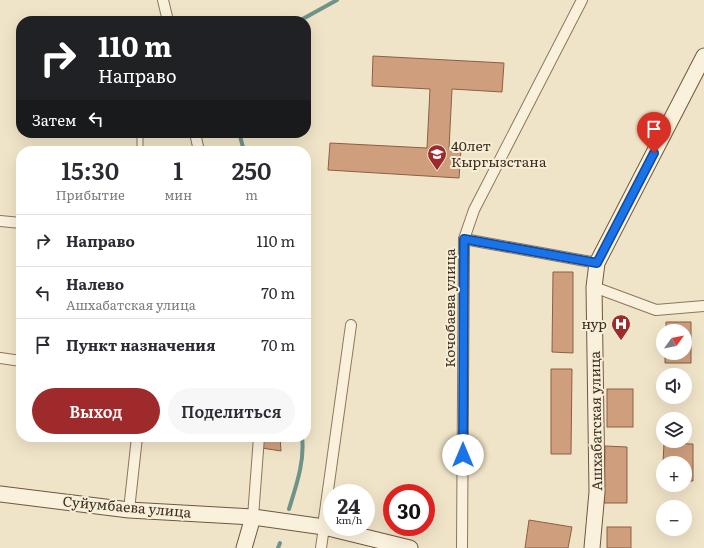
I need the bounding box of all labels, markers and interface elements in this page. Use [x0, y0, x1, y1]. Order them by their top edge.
text: 110 m [98, 24, 172, 66]
icon: right [32, 32, 84, 84]
text: Направо [98, 62, 176, 89]
text: Затем [32, 108, 77, 131]
icon: left [85, 108, 107, 130]
pin [637, 112, 671, 153]
icon: arrive [643, 118, 665, 140]
place label: 40лет Кыргызстана [451, 135, 547, 171]
school or university icon: 40лет Кыргызстана [426, 143, 448, 171]
text: 15:30 [61, 152, 119, 187]
text: 1 [173, 152, 183, 187]
text: 250 [232, 152, 271, 187]
text: Прибытие [56, 185, 125, 204]
text: мин [164, 185, 192, 204]
text: m [245, 185, 258, 204]
text: Направо [66, 229, 135, 252]
text: 110 m [257, 229, 295, 252]
icon: right [32, 230, 54, 252]
street label: Кочобаева улица [439, 248, 459, 368]
text: Налево [66, 272, 124, 295]
text: 70 m [261, 281, 295, 304]
icon: left [32, 282, 54, 304]
text: Ашхабатская улица [66, 295, 196, 314]
place label: нур [581, 313, 607, 333]
hospital icon: нур [610, 313, 632, 341]
north arrow [656, 324, 692, 360]
map controls [656, 324, 692, 536]
text: Пункт назначения [66, 333, 216, 356]
text: 70 m [261, 333, 295, 356]
icon: arrive [32, 334, 54, 356]
street label: Ашхабатская улица [584, 350, 606, 491]
button: sound [656, 368, 692, 404]
button: Выход [32, 388, 160, 434]
button: Поделиться [168, 388, 295, 434]
button: layers [656, 412, 692, 448]
position arrow [442, 434, 484, 476]
button: + [656, 456, 692, 492]
speed limit sign: 30 [383, 484, 435, 536]
street label: Суйумбаева улица [62, 490, 193, 522]
text: 24 [338, 490, 360, 520]
button: − [656, 500, 692, 536]
text: km/h [336, 512, 362, 527]

